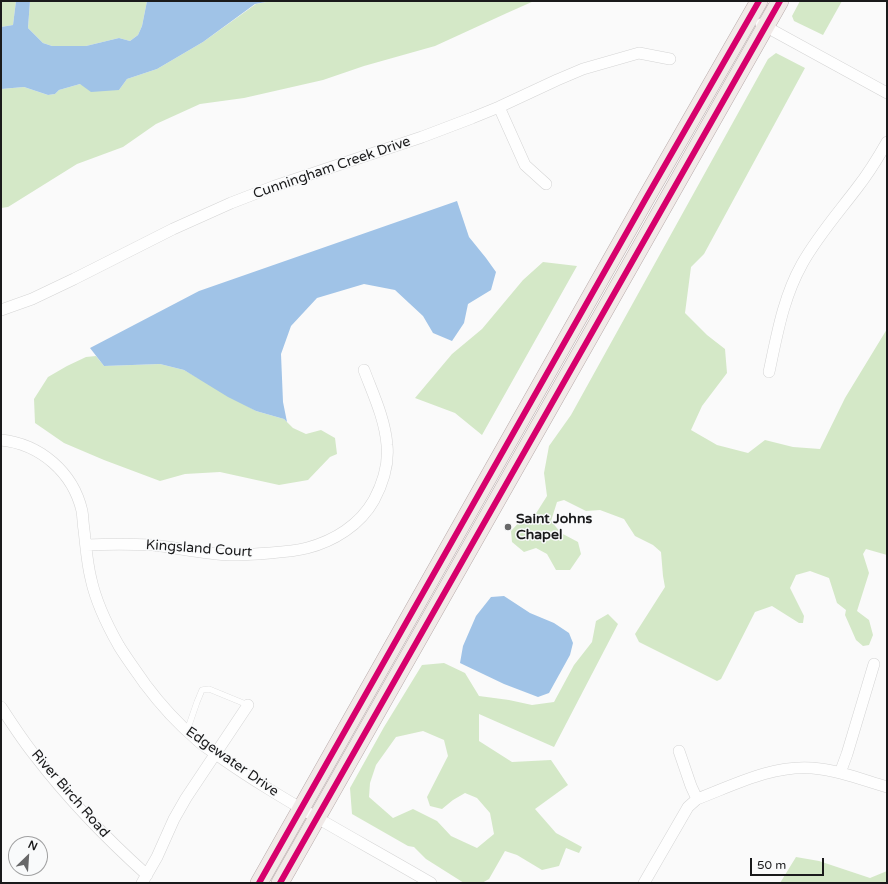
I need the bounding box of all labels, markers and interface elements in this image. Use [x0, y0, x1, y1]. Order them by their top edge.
street label: Cunningham Creek Drive [251, 133, 413, 203]
place label: Saint Johns Chapel [516, 511, 592, 544]
marker: Saint Johns Chapel [503, 522, 513, 532]
street label: Kingsland Court [145, 537, 253, 561]
street label: Edgewater Drive [182, 724, 282, 800]
street label: River Birch Road [27, 747, 113, 841]
north arrow [8, 836, 48, 876]
text: N [26, 838, 40, 853]
scale bar [752, 850, 826, 876]
text: 50 m [757, 858, 786, 872]

